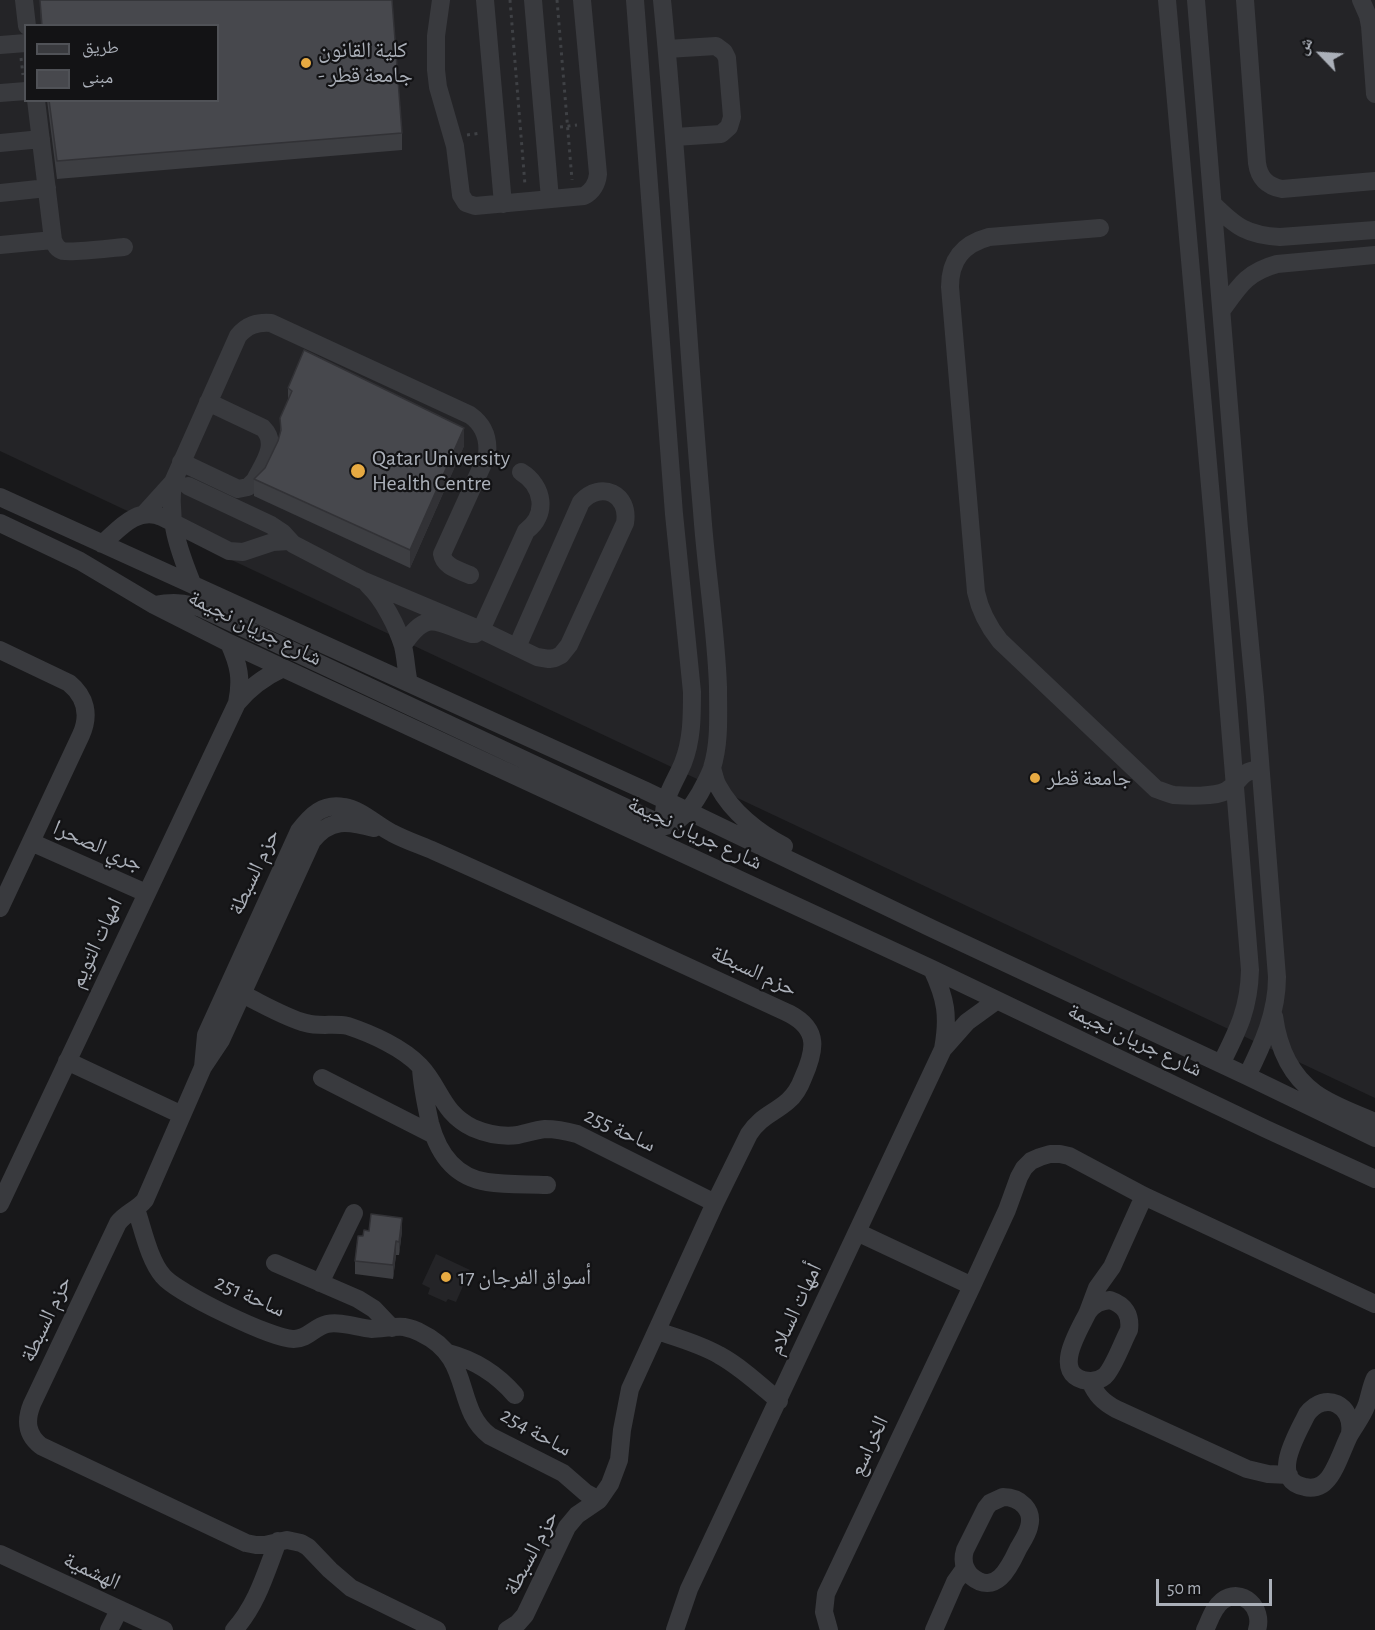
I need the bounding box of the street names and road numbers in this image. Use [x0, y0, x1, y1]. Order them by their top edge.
street label: شارع جريان نجيمة [184, 584, 326, 672]
street label: شارع جريان نجيمة [623, 790, 767, 876]
street label: جري الصحرا [49, 814, 147, 878]
street label: حزم السبطة [223, 825, 285, 919]
street label: امهات التويم [64, 893, 128, 993]
street label: حزم السبطة [707, 940, 801, 1002]
street label: شارع جريان نجيمة [1063, 997, 1207, 1083]
street label: ساحة 255 [580, 1102, 660, 1158]
street label: أمهات السلام [762, 1259, 828, 1359]
street label: ساحة 251 [211, 1269, 289, 1323]
street label: حزم السبطة [15, 1272, 77, 1366]
street label: ساحة 254 [496, 1402, 576, 1462]
street label: الخراسع [844, 1412, 894, 1480]
street label: حزم السبطة [498, 1506, 564, 1600]
street label: الهشمية [59, 1546, 125, 1596]

